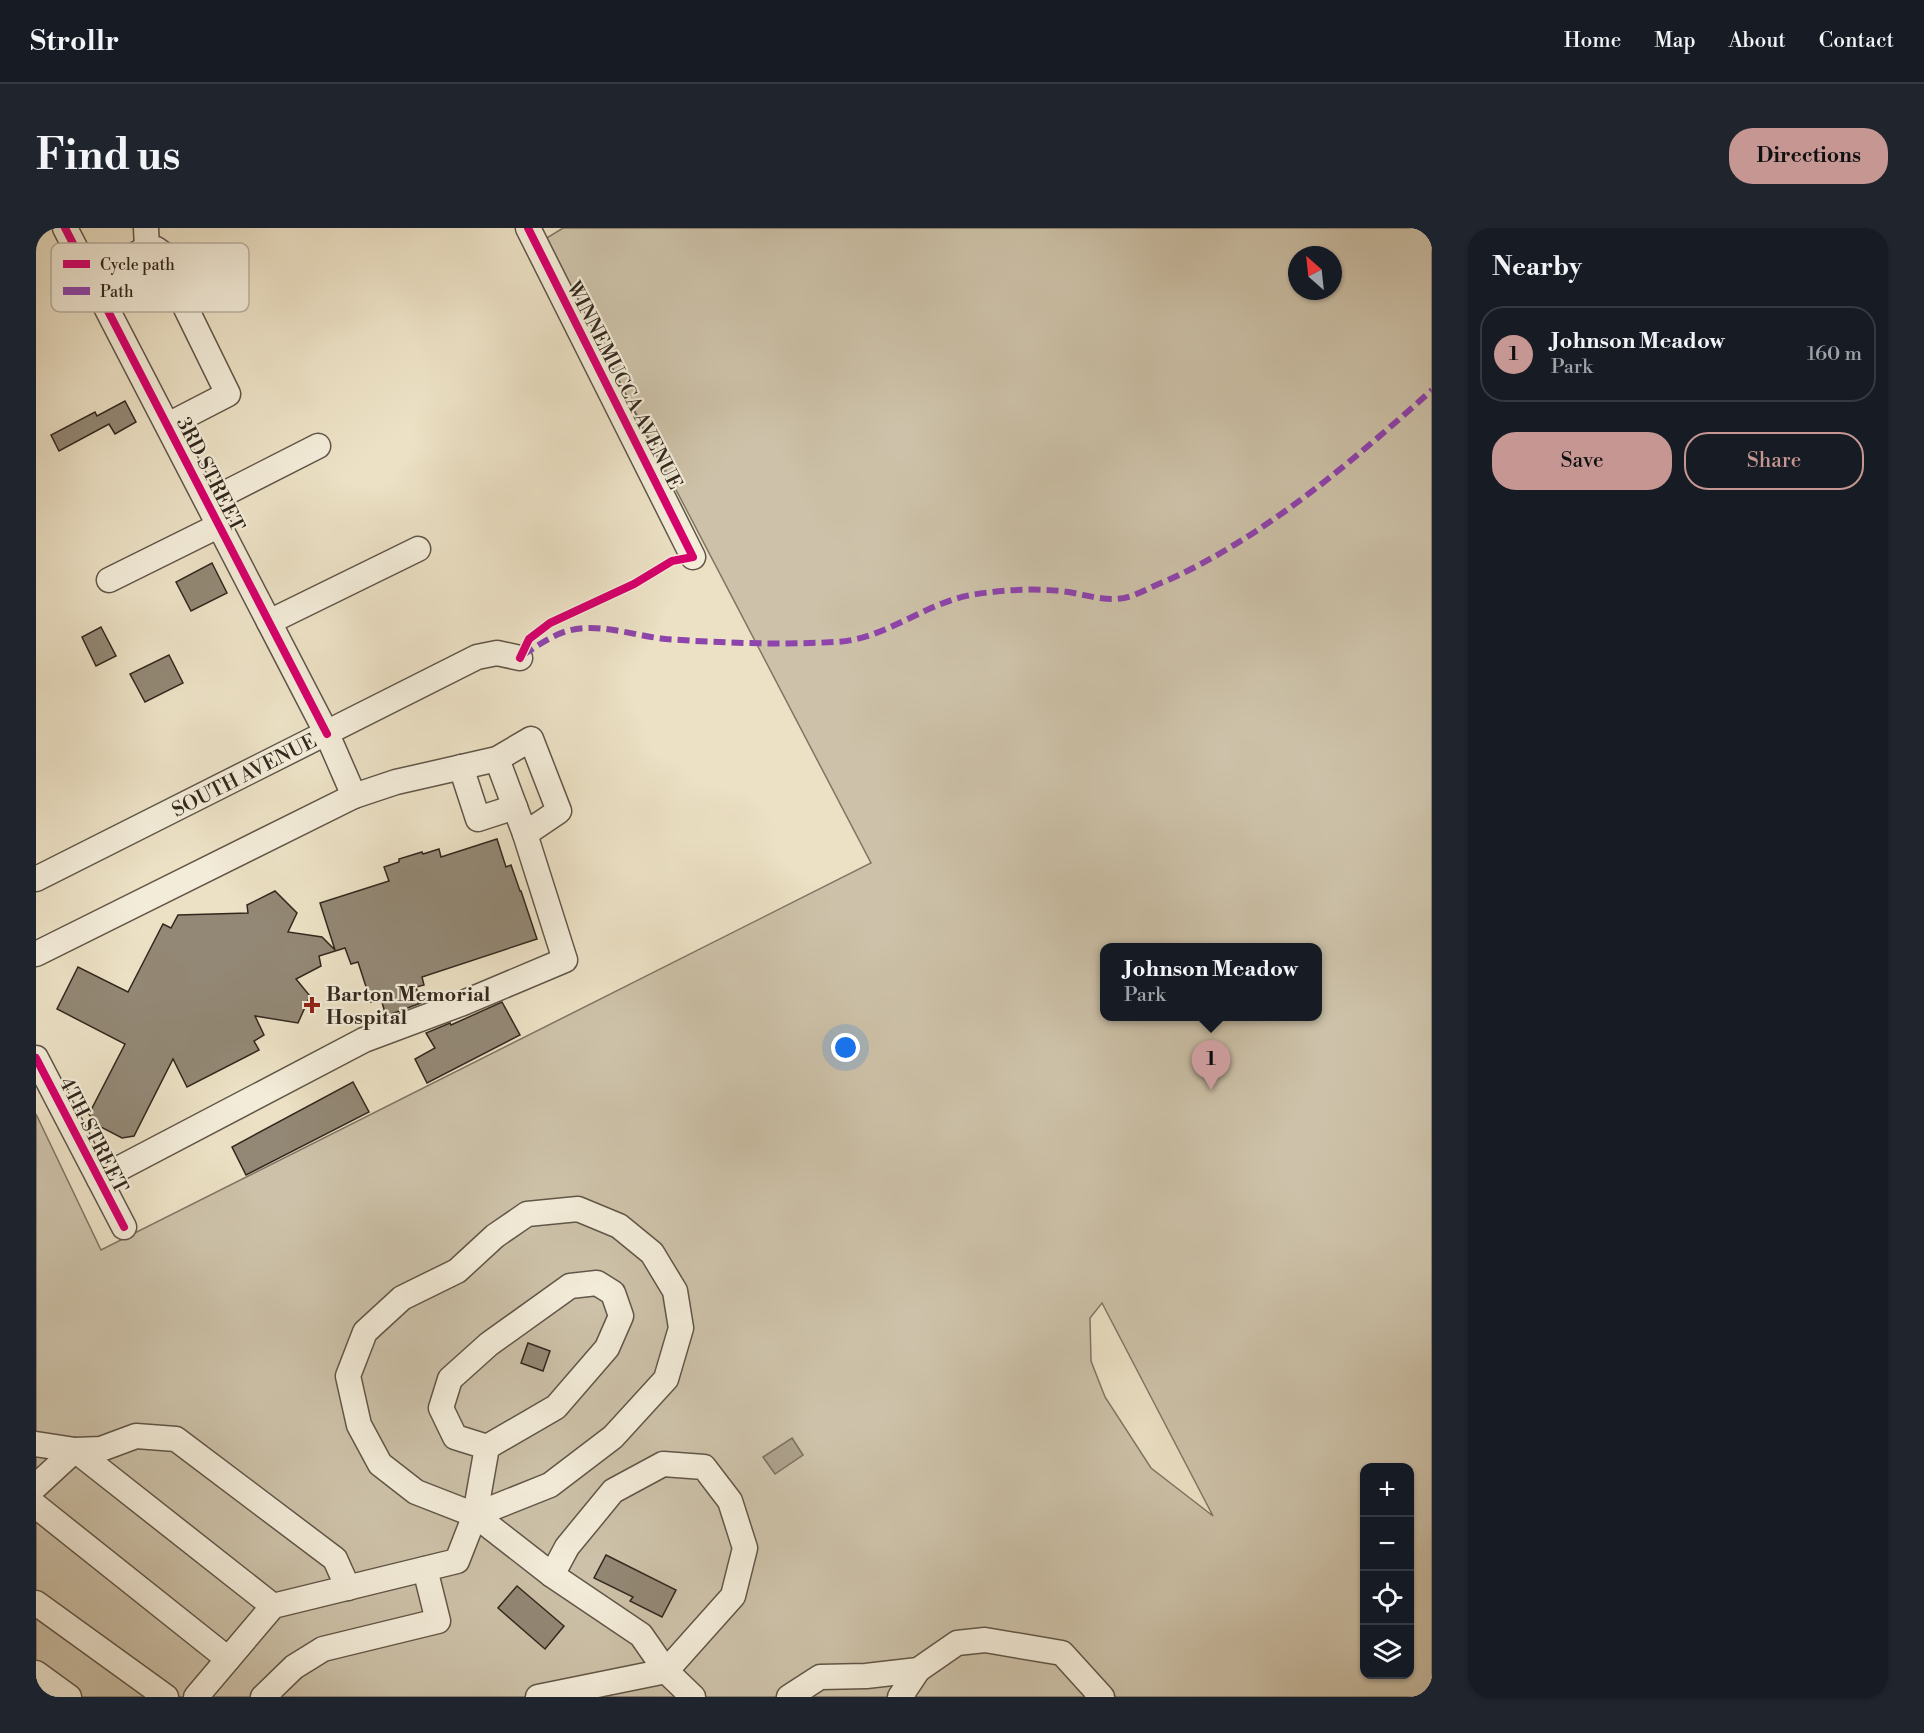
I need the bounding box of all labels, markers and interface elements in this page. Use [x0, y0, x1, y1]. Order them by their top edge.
text: Strollr [30, 24, 119, 59]
text: Home [1564, 28, 1621, 54]
text: Map [1654, 28, 1696, 54]
text: About [1729, 28, 1786, 54]
text: Contact [1819, 28, 1894, 54]
button: Directions [1729, 128, 1888, 184]
text: Find us [36, 130, 180, 183]
legend [51, 243, 249, 312]
north arrow [1288, 246, 1342, 300]
text: Nearby [1492, 251, 1582, 283]
text: Cycle path [100, 255, 175, 275]
street label: WINNEMUCCA AVENUE [560, 277, 687, 494]
text: Path [100, 282, 134, 302]
text: Johnson Meadow [1551, 328, 1725, 355]
text: 1 [1509, 342, 1518, 367]
text: 160 m [1807, 342, 1862, 367]
text: Park [1551, 355, 1593, 380]
street label: 3RD STREET [170, 413, 249, 536]
button: Save [1492, 432, 1672, 490]
button: Share [1684, 432, 1864, 490]
street label: SOUTH AVENUE [168, 729, 321, 824]
popup [1100, 943, 1322, 1021]
text: Johnson Meadow [1124, 956, 1298, 983]
place label: Barton Memorial Hospital [326, 983, 491, 1031]
text: Park [1124, 983, 1166, 1008]
marker: Barton Memorial Hospital [303, 996, 321, 1014]
your location [831, 1033, 860, 1062]
pin: 1 [1192, 1040, 1230, 1090]
street label: 4TH STREET [53, 1074, 133, 1198]
map controls [1360, 1463, 1414, 1679]
button: + [1360, 1463, 1414, 1517]
button: − [1360, 1517, 1414, 1571]
button: locate [1360, 1571, 1414, 1625]
button: layers [1360, 1625, 1414, 1679]

